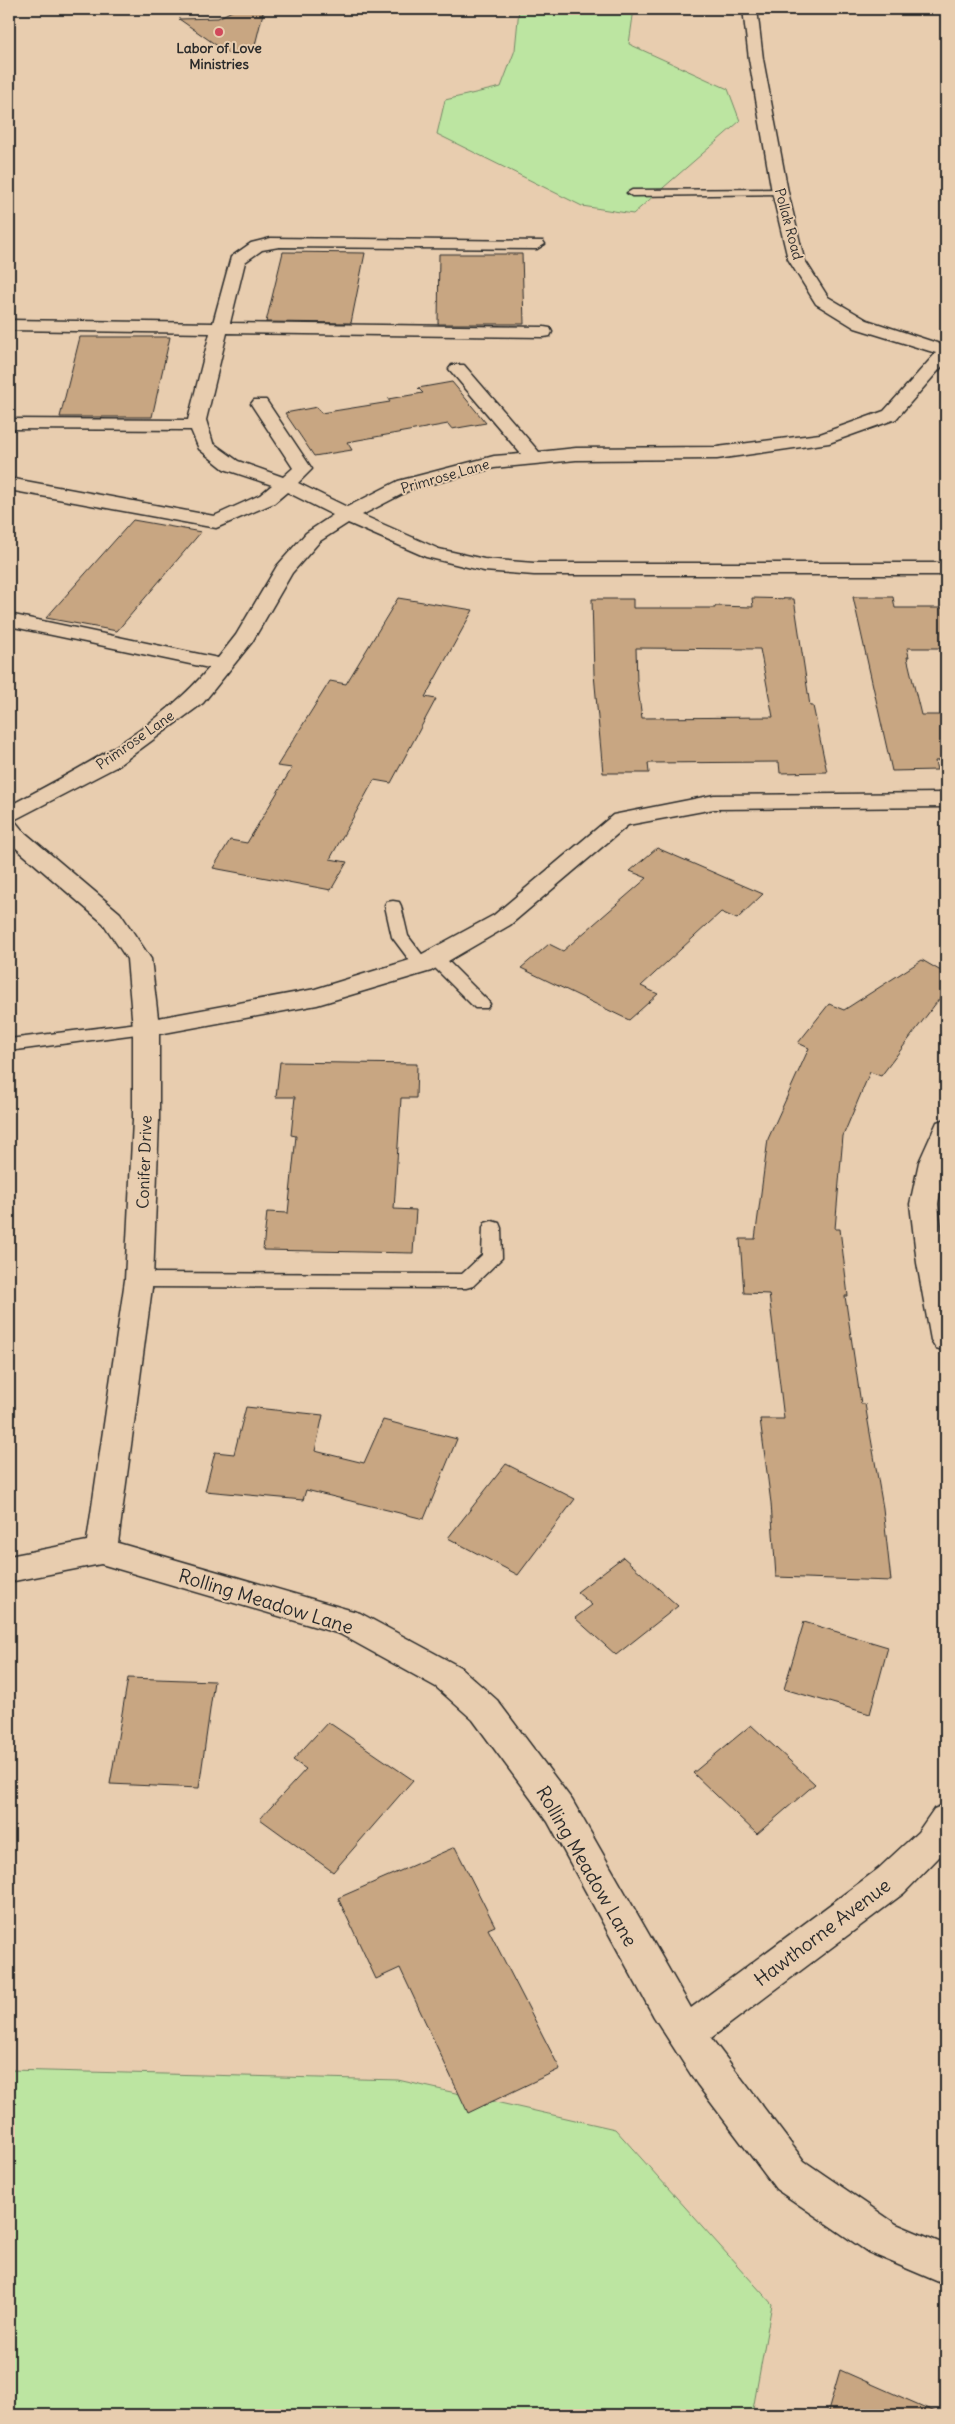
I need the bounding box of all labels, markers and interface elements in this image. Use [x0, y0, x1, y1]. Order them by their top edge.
marker: Labor of Love Ministries [213, 26, 225, 38]
place label: Labor of Love Ministries [176, 39, 262, 73]
street label: Pollak Road [771, 186, 807, 262]
street label: Primrose Lane [399, 455, 491, 497]
street label: Primrose Lane [92, 706, 178, 774]
street label: Conifer Drive [132, 1115, 156, 1209]
street label: Rolling Meadow Lane [176, 1563, 356, 1639]
street label: Rolling Meadow Lane [531, 1781, 643, 1951]
street label: Hawthorne Avenue [749, 1873, 895, 1991]

